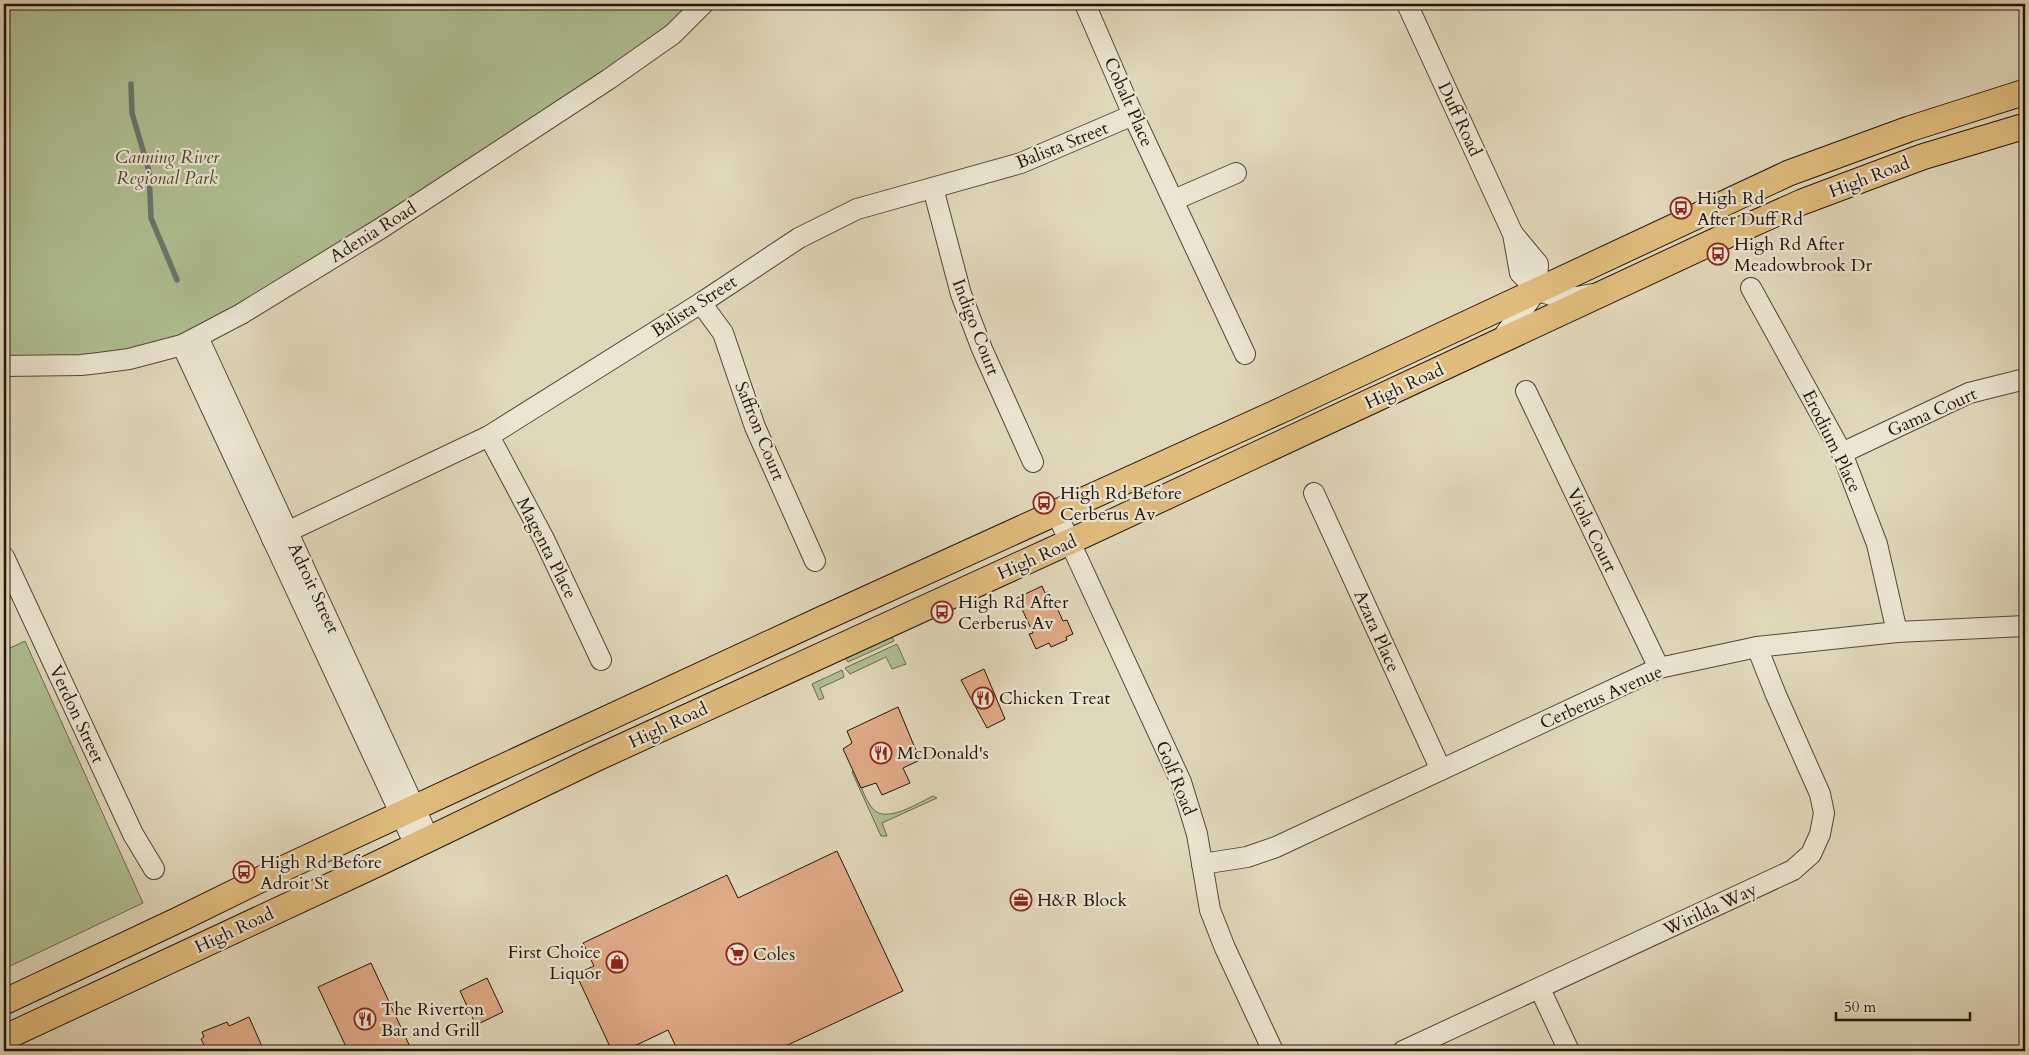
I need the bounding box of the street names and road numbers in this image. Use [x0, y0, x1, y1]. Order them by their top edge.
street label: Cobalt Place [1098, 54, 1159, 151]
street label: Duff Road [1431, 78, 1488, 161]
street label: Balista Street [1012, 116, 1112, 175]
street label: High Road [1825, 151, 1913, 204]
street label: Adenia Road [325, 196, 422, 269]
street label: Balista Street [647, 269, 742, 343]
street label: Indigo Court [946, 275, 1005, 379]
street label: High Road [1361, 357, 1448, 416]
street label: Saffron Court [728, 378, 791, 485]
street label: Gama Court [1884, 381, 1981, 443]
street label: Erodium Place [1796, 386, 1867, 497]
street label: Viola Court [1560, 484, 1623, 577]
street label: Magenta Place [510, 493, 583, 603]
street label: High Road [994, 529, 1081, 586]
street label: Adroit Street [282, 539, 346, 638]
street label: Azara Place [1347, 586, 1406, 676]
street label: Cerberus Avenue [1536, 659, 1667, 736]
street label: Verdon Street [43, 661, 110, 768]
street label: High Road [625, 696, 712, 755]
street label: Golf Road [1149, 737, 1202, 820]
street label: Wirilda Way [1658, 877, 1761, 942]
street label: High Road [191, 901, 278, 960]

